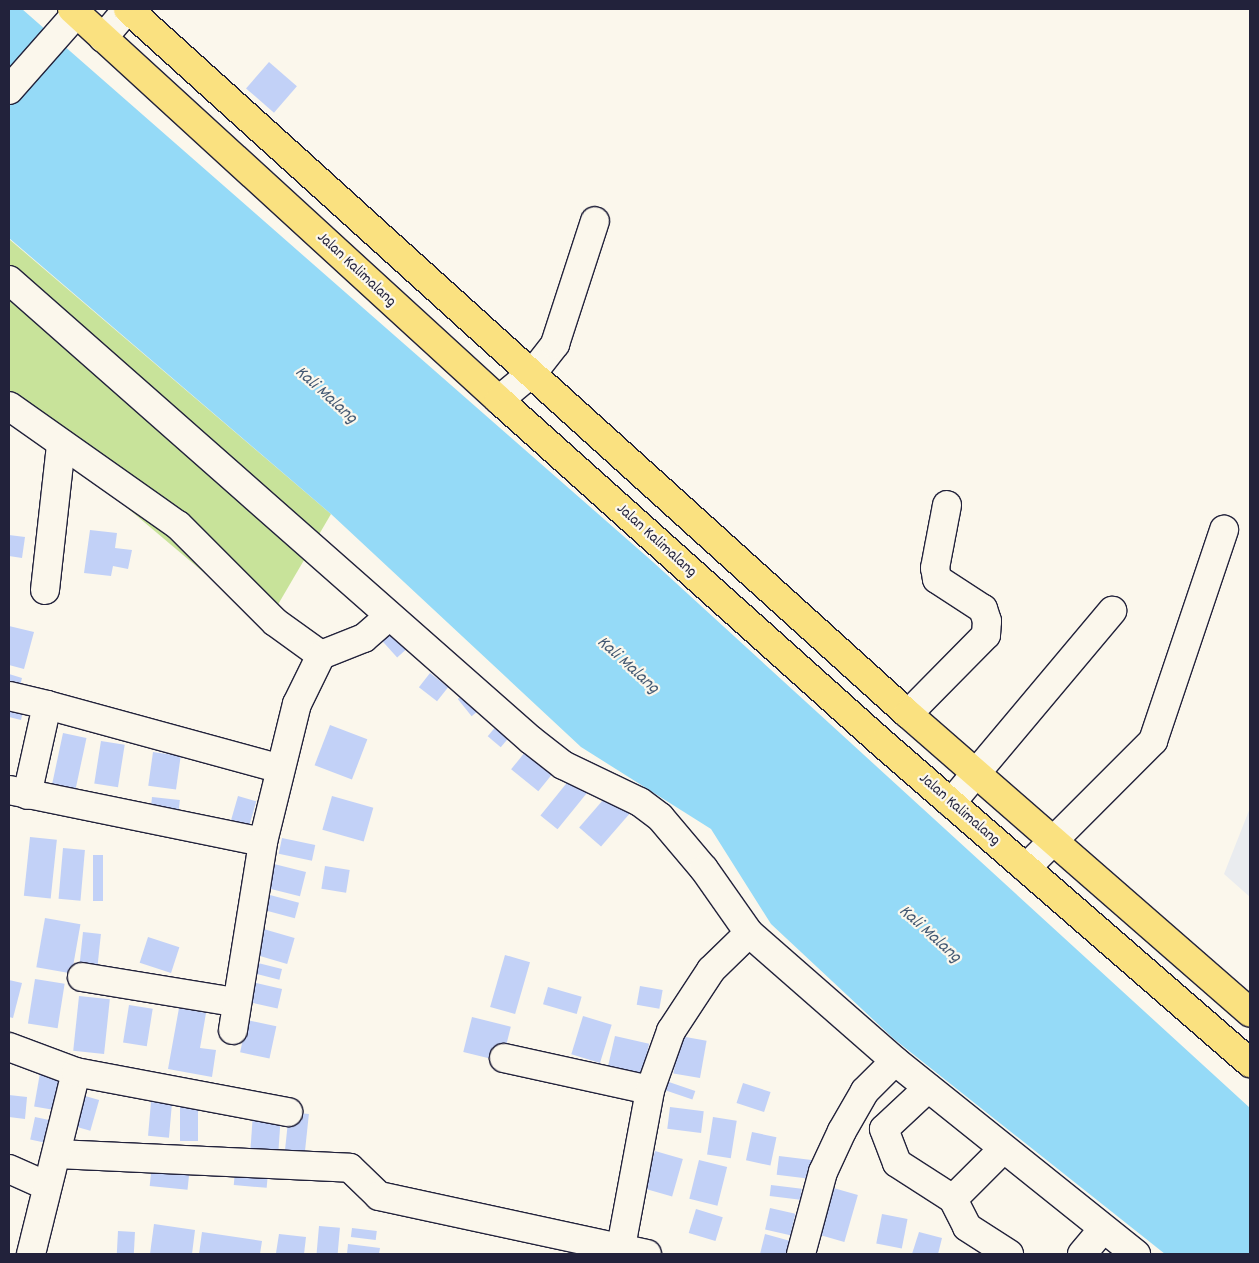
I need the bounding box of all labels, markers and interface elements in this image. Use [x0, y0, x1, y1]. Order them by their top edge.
street label: Jalan Kalimalang [312, 228, 400, 312]
water label: Kali Malang [289, 362, 361, 430]
street label: Jalan Kalimalang [612, 500, 700, 582]
water label: Kali Malang [591, 632, 663, 700]
street label: Jalan Kalimalang [914, 769, 1004, 851]
water label: Kali Malang [893, 901, 965, 969]

